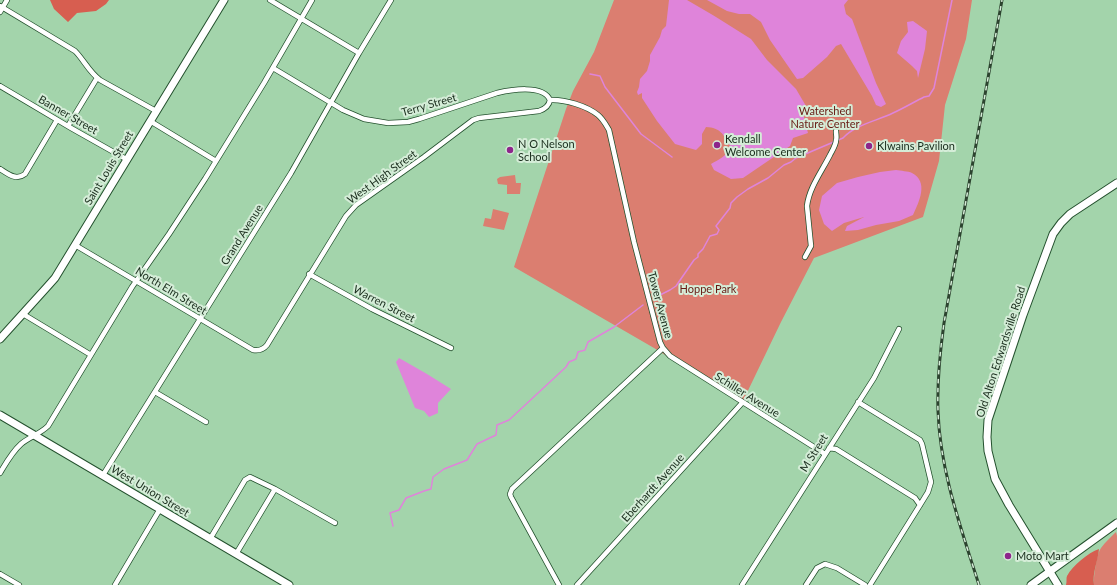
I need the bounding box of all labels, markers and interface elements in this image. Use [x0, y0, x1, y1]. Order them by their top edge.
street label: Terry Street [400, 91, 458, 119]
street label: Banner Street [36, 93, 100, 137]
park label: Watershed Nature Center [791, 104, 859, 130]
street label: Saint Louis Street [82, 129, 136, 207]
place label: Kendall Welcome Center [725, 132, 806, 158]
place label: N O Nelson School [518, 137, 575, 163]
place label: Klwains Pavilion [877, 139, 955, 153]
marker: Kendall Welcome Center [712, 140, 722, 150]
marker: Klwains Pavilion [864, 141, 874, 151]
marker: N O Nelson School [505, 145, 515, 155]
street label: West High Street [345, 147, 419, 207]
street label: Grand Avenue [218, 202, 266, 268]
street label: North Elm Street [133, 264, 209, 318]
street label: Tower Avenue [645, 270, 675, 340]
park label: Hoppe Park [680, 282, 736, 296]
street label: Warren Street [351, 283, 417, 325]
street label: Old Alton Edwardsville Road [974, 285, 1028, 419]
street label: Schiller Avenue [712, 370, 782, 420]
street label: M Street [797, 432, 831, 474]
street label: Eberhardt Avenue [619, 451, 687, 525]
street label: West Union Street [108, 462, 192, 520]
place label: Moto Mart [1016, 549, 1069, 563]
marker: Moto Mart [1003, 551, 1013, 561]

